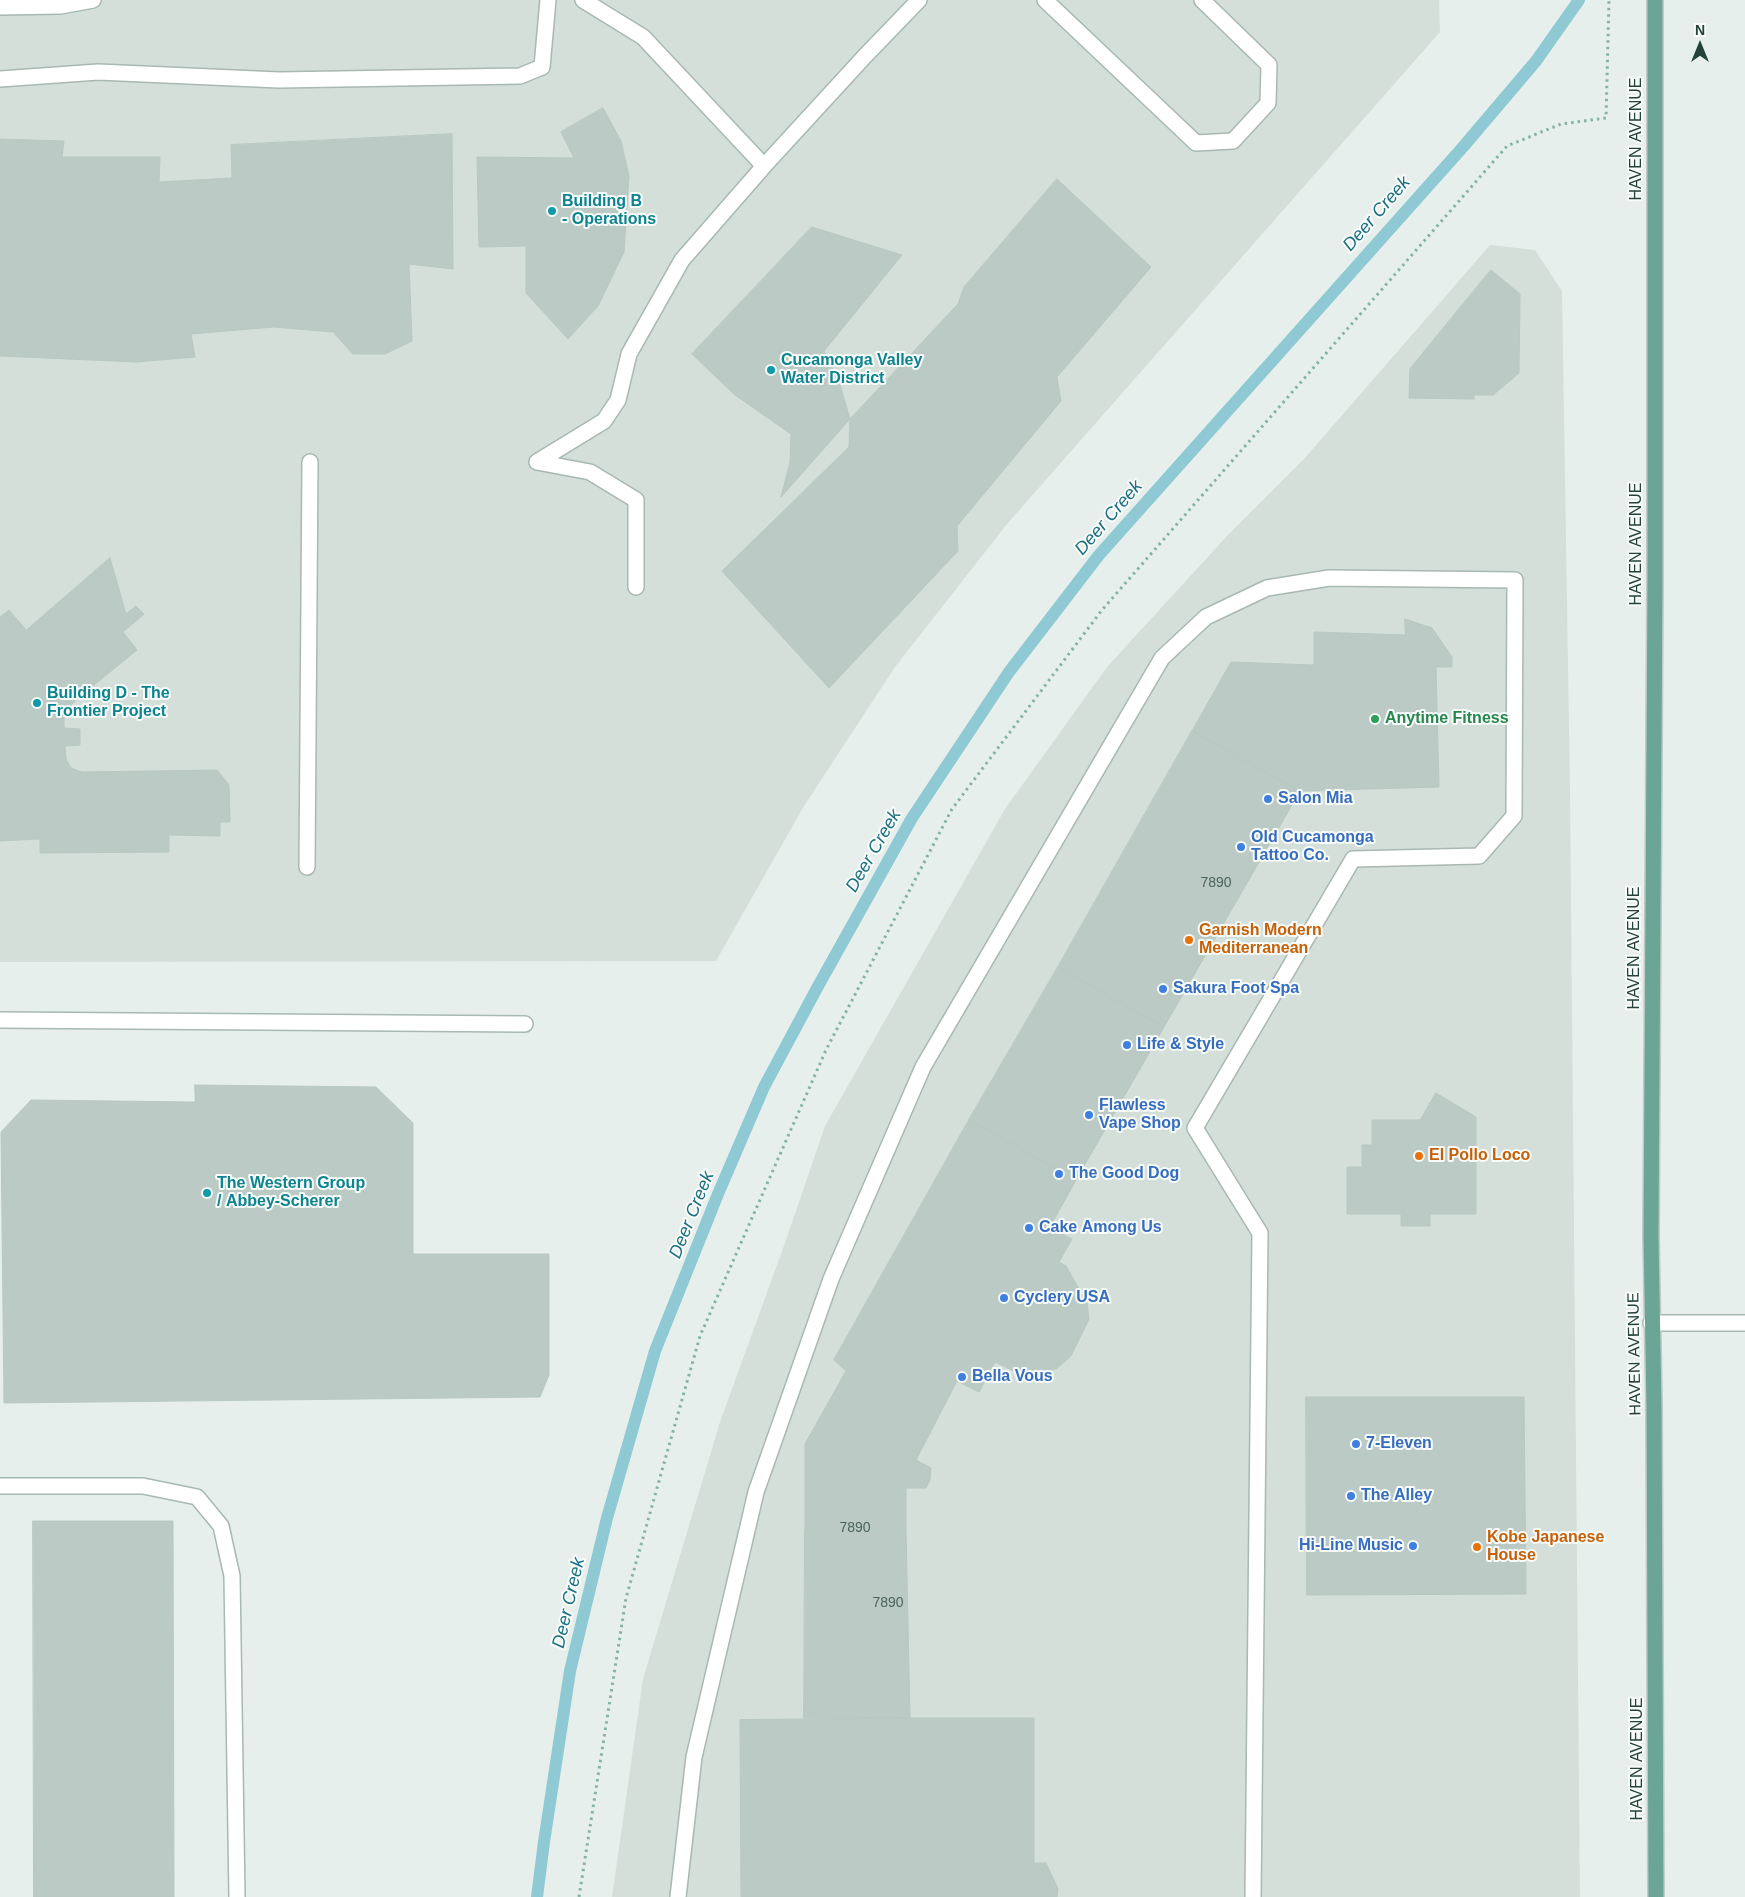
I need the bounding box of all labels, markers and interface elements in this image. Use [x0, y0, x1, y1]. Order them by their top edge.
north arrow [1675, 20, 1725, 70]
text: N [1695, 22, 1705, 38]
street label: HAVEN AVENUE [1627, 78, 1647, 200]
water label: Deer Creek [1339, 172, 1415, 256]
place label: Building B - Operations [562, 192, 656, 230]
marker: Building B - Operations [546, 205, 558, 217]
place label: Cucamonga Valley Water District [781, 351, 922, 389]
marker: Cucamonga Valley Water District [765, 364, 777, 376]
water label: Deer Creek [1071, 476, 1147, 560]
street label: HAVEN AVENUE [1627, 483, 1647, 605]
place label: Building D - The Frontier Project [47, 684, 170, 722]
marker: Building D - The Frontier Project [31, 697, 43, 709]
place label: Anytime Fitness [1385, 709, 1509, 729]
marker: Anytime Fitness [1369, 713, 1381, 725]
place label: Salon Mia [1278, 789, 1353, 809]
marker: Salon Mia [1262, 793, 1274, 805]
water label: Deer Creek [842, 806, 906, 896]
place label: Old Cucamonga Tattoo Co. [1251, 828, 1374, 866]
marker: Old Cucamonga Tattoo Co. [1235, 841, 1247, 853]
house number: 7890 [1200, 875, 1232, 891]
street label: HAVEN AVENUE [1625, 887, 1645, 1009]
place label: Garnish Modern Mediterranean [1199, 921, 1322, 959]
marker: Garnish Modern Mediterranean [1183, 934, 1195, 946]
place label: Sakura Foot Spa [1173, 979, 1299, 999]
marker: Sakura Foot Spa [1157, 983, 1169, 995]
place label: Life & Style [1137, 1035, 1224, 1055]
marker: Life & Style [1121, 1039, 1133, 1051]
place label: Flawless Vape Shop [1099, 1096, 1181, 1134]
marker: Flawless Vape Shop [1083, 1109, 1095, 1121]
place label: El Pollo Loco [1429, 1146, 1530, 1166]
marker: El Pollo Loco [1413, 1150, 1425, 1162]
place label: The Good Dog [1069, 1164, 1179, 1184]
water label: Deer Creek [665, 1168, 719, 1262]
marker: The Good Dog [1053, 1168, 1065, 1180]
place label: The Western Group / Abbey-Scherer [217, 1174, 365, 1212]
marker: The Western Group / Abbey-Scherer [201, 1187, 213, 1199]
place label: Cake Among Us [1039, 1218, 1162, 1238]
marker: Cake Among Us [1023, 1222, 1035, 1234]
place label: Cyclery USA [1014, 1288, 1110, 1308]
marker: Cyclery USA [998, 1292, 1010, 1304]
street label: HAVEN AVENUE [1624, 1292, 1646, 1416]
place label: Bella Vous [972, 1367, 1053, 1387]
marker: Bella Vous [956, 1371, 968, 1383]
place label: 7-Eleven [1366, 1434, 1432, 1454]
marker: 7-Eleven [1350, 1438, 1362, 1450]
place label: The Alley [1361, 1486, 1432, 1506]
marker: The Alley [1345, 1490, 1357, 1502]
house number: 7890 [839, 1520, 871, 1536]
place label: Kobe Japanese House [1487, 1528, 1604, 1566]
place label: Hi-Line Music [1299, 1536, 1403, 1556]
marker: Hi-Line Music [1407, 1540, 1419, 1552]
marker: Kobe Japanese House [1471, 1541, 1483, 1553]
water label: Deer Creek [548, 1556, 590, 1650]
house number: 7890 [872, 1595, 904, 1611]
street label: HAVEN AVENUE [1628, 1698, 1648, 1820]

